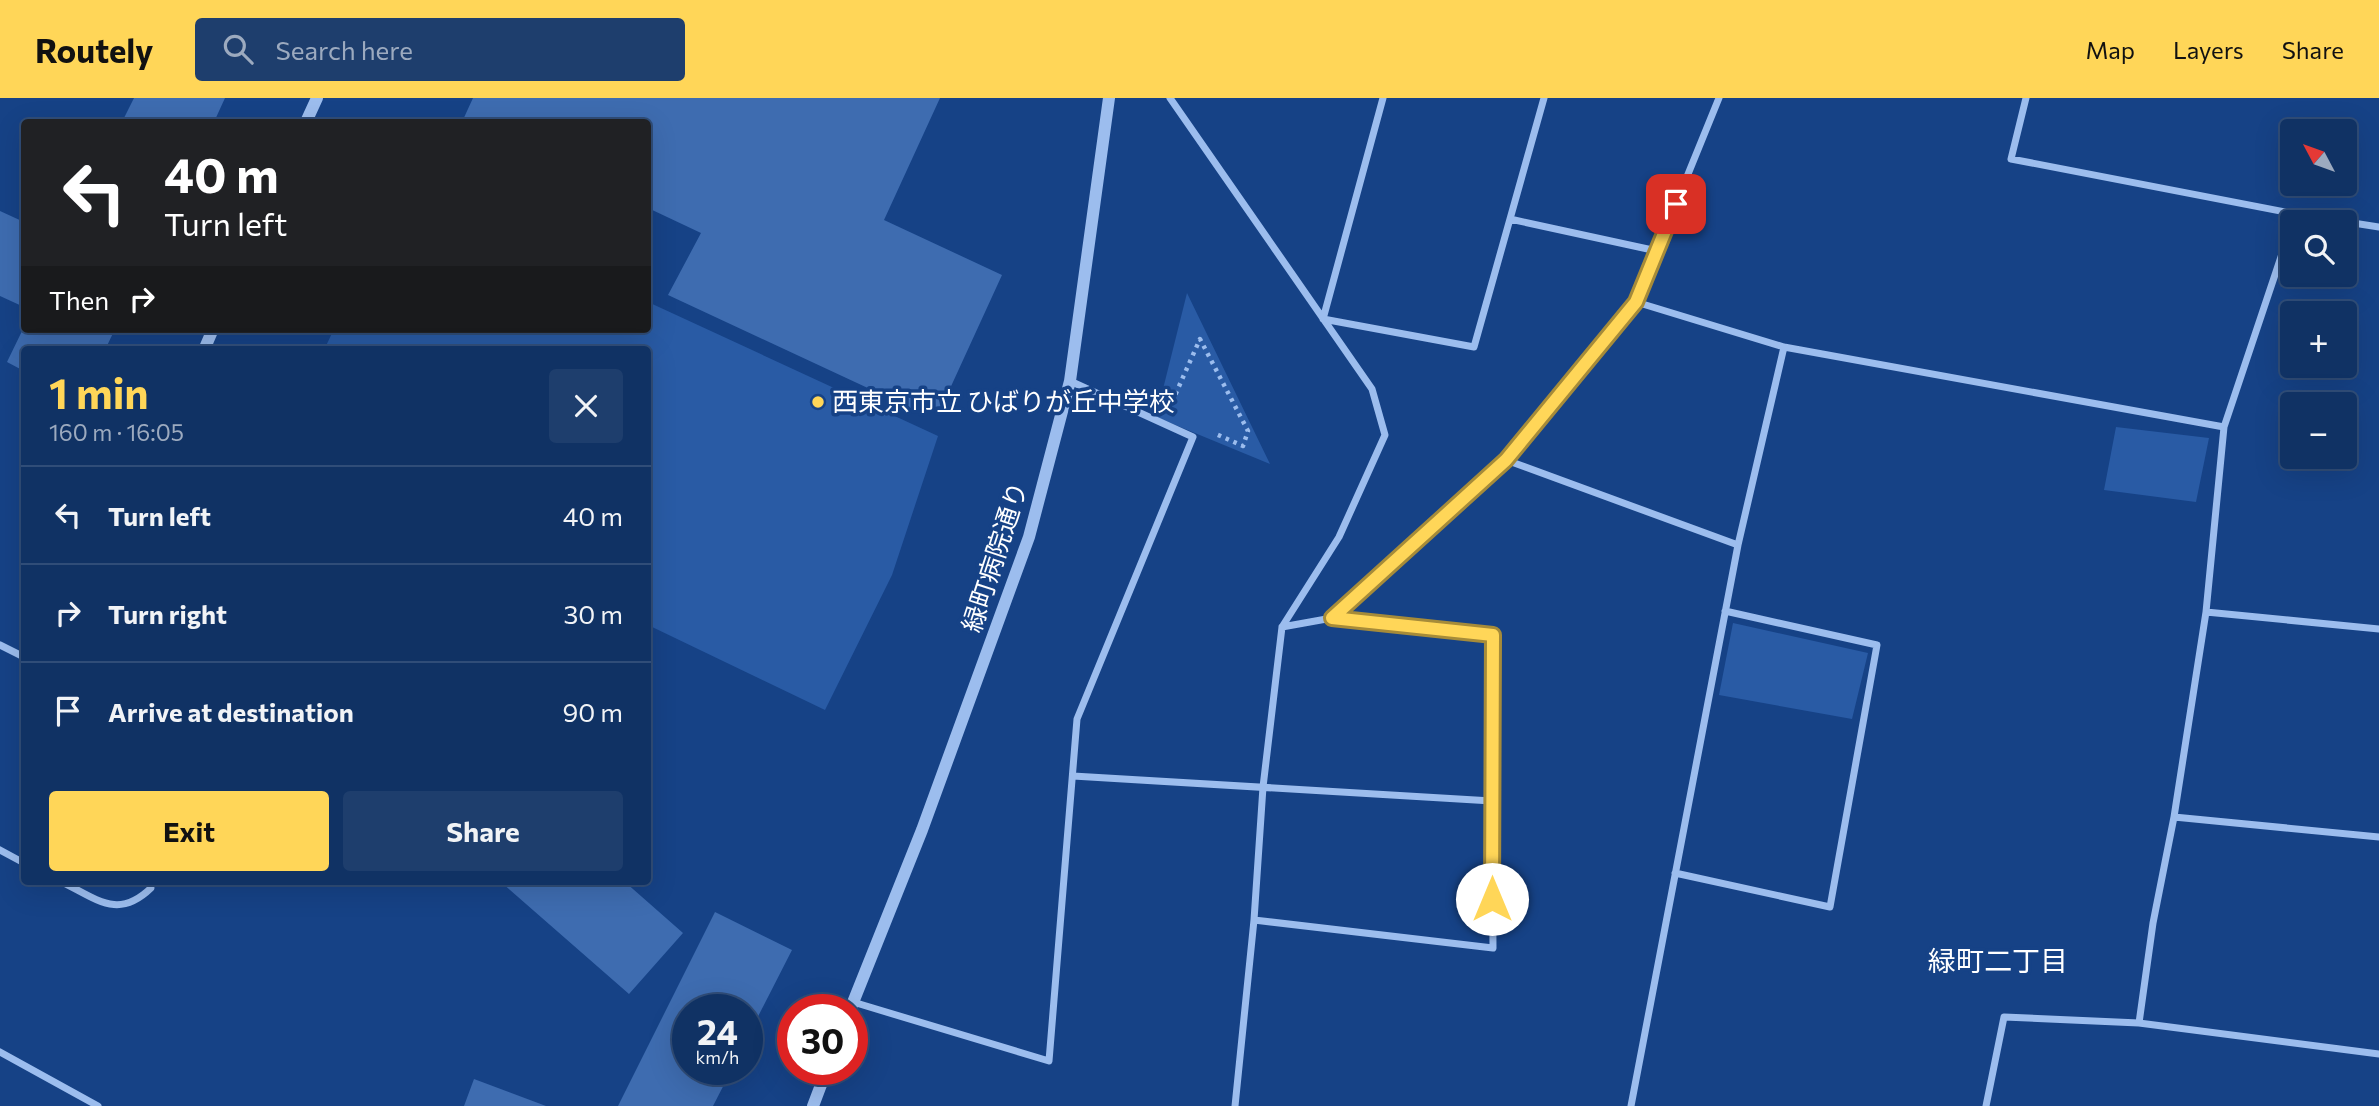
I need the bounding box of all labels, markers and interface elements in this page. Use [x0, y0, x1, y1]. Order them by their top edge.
search box [195, 18, 685, 81]
text: Routely [35, 29, 153, 70]
icon: search [219, 30, 257, 68]
text: Search here [275, 34, 413, 65]
text: Map [2086, 35, 2135, 64]
text: Layers [2173, 35, 2244, 64]
text: Share [2282, 35, 2344, 64]
north arrow [2280, 119, 2357, 196]
map controls [2280, 119, 2357, 469]
text: 40 m [164, 143, 279, 203]
icon: left [49, 147, 140, 238]
pin [1646, 174, 1706, 234]
icon: arrive [1657, 185, 1695, 223]
text: Turn left [164, 203, 288, 243]
button: search [2280, 210, 2357, 287]
icon: right [123, 280, 161, 318]
text: Then [49, 284, 109, 315]
button: + [2280, 301, 2357, 378]
text: 1 min [49, 366, 149, 418]
button: close [549, 369, 623, 443]
place label: 西東京市立 ひばりが丘中学校 [832, 385, 1175, 416]
button: − [2280, 392, 2357, 469]
marker: 西東京市立 ひばりが丘中学校 [810, 394, 826, 410]
text: 160 m · 16:05 [49, 418, 184, 446]
street label: 緑町病院通り [955, 478, 1032, 636]
icon: left [49, 496, 87, 534]
text: Turn left [108, 500, 211, 531]
text: 40 m [563, 500, 623, 531]
icon: right [49, 594, 87, 632]
text: Turn right [108, 598, 227, 629]
text: 30 m [564, 598, 623, 629]
icon: arrive [49, 692, 87, 730]
text: Arrive at destination [108, 696, 354, 727]
text: 90 m [563, 696, 623, 727]
button: Exit [49, 791, 329, 871]
button: Share [343, 791, 623, 871]
position arrow [1455, 862, 1529, 936]
district label: 緑町二丁目 [1928, 943, 2068, 977]
speed limit sign: 30 [777, 994, 868, 1085]
text: 24 [697, 1009, 738, 1052]
text: km/h [696, 1046, 739, 1068]

